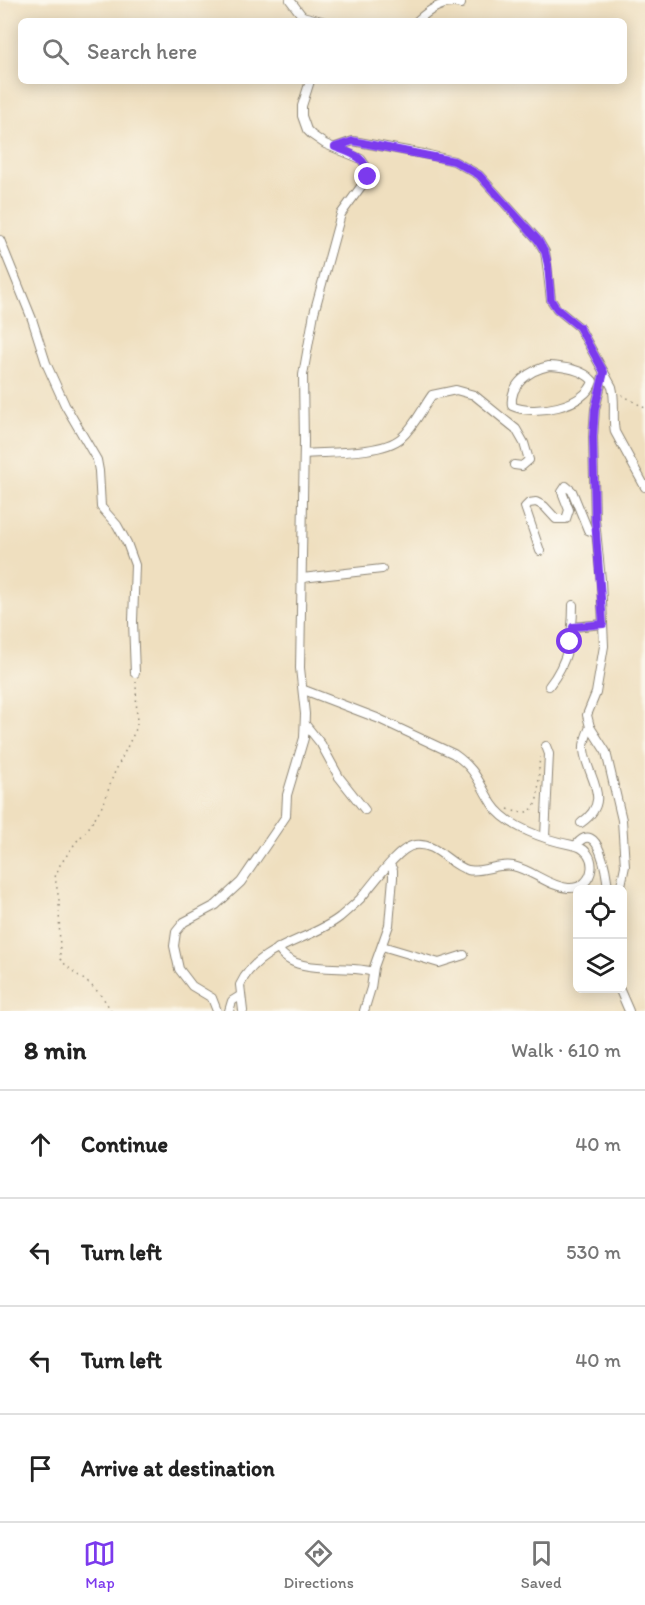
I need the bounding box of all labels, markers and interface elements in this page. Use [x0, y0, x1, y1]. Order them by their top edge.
search box [18, 18, 627, 84]
icon: search [39, 35, 72, 68]
text: Search here [87, 38, 197, 65]
route end [354, 163, 380, 189]
route start [556, 628, 582, 654]
map controls [573, 885, 627, 993]
button: locate [573, 885, 627, 939]
button: layers [573, 939, 627, 993]
text: 8 min [24, 1034, 86, 1066]
text: Walk · 610 m [511, 1038, 621, 1062]
icon: ahead [24, 1128, 57, 1161]
text: Continue [81, 1131, 168, 1158]
text: 40 m [575, 1132, 621, 1156]
icon: left [24, 1236, 57, 1269]
text: Turn left [81, 1239, 162, 1266]
text: 530 m [566, 1240, 621, 1264]
icon: left [24, 1344, 57, 1377]
text: Turn left [81, 1347, 162, 1374]
text: 40 m [575, 1348, 621, 1372]
icon: arrive [24, 1452, 57, 1485]
text: Arrive at destination [81, 1455, 275, 1482]
tab: Map [83, 1537, 116, 1592]
tab: Directions [283, 1537, 354, 1592]
tab: Saved [521, 1537, 562, 1592]

